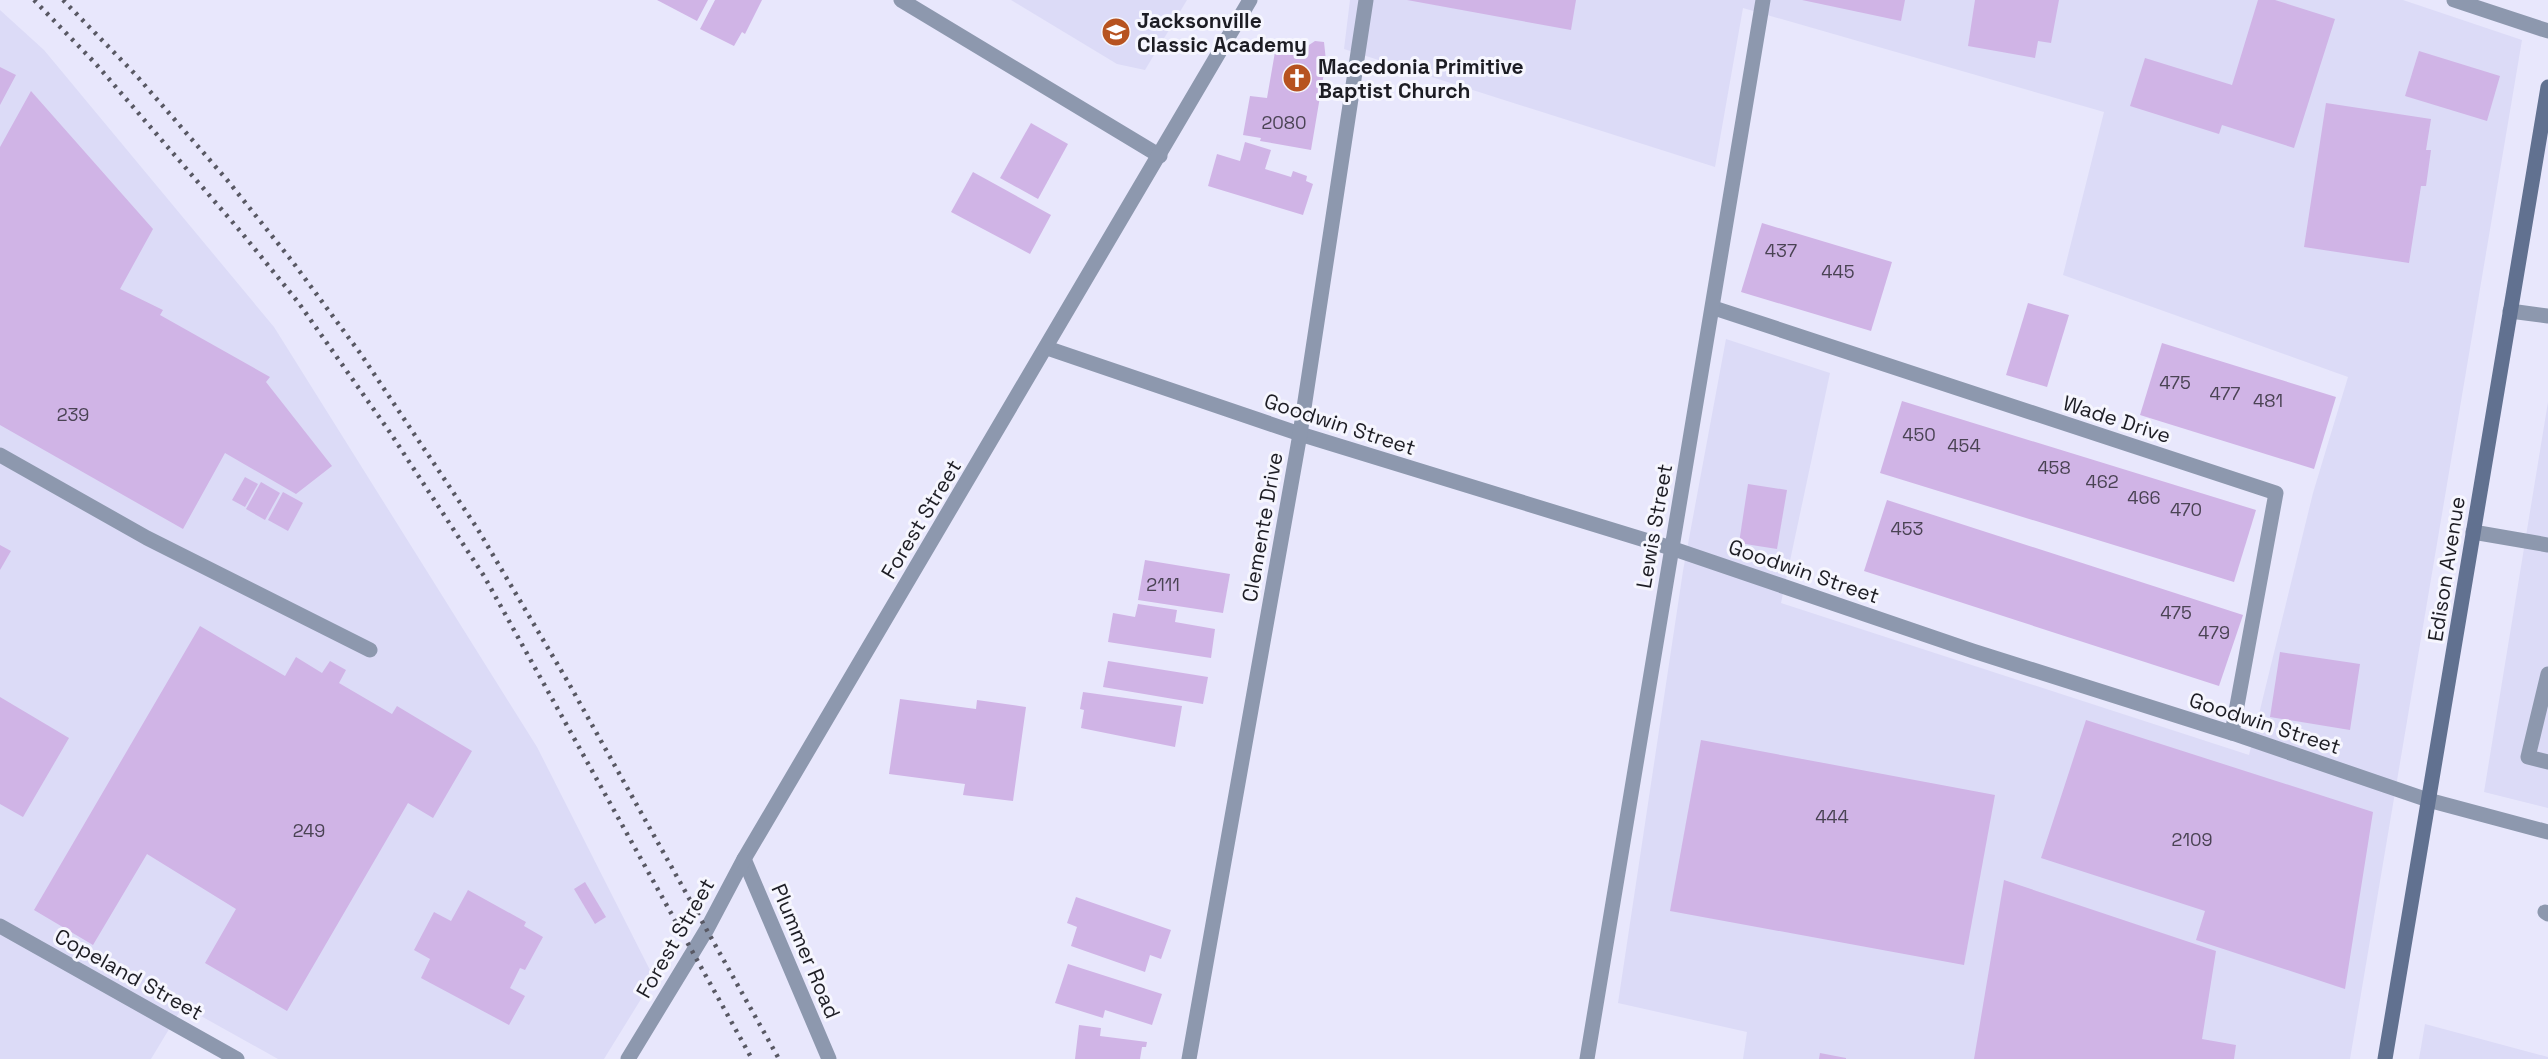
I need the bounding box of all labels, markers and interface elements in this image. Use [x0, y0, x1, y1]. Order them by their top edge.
place label: Jacksonville Classic Academy [1137, 7, 1307, 58]
school or university icon: Jacksonville Classic Academy [1100, 16, 1132, 48]
place label: Macedonia Primitive Baptist Church [1318, 53, 1524, 104]
church icon: Macedonia Primitive Baptist Church [1281, 62, 1313, 94]
house number: 2080 [1261, 111, 1307, 134]
house number: 437 [1765, 239, 1797, 262]
house number: 445 [1821, 260, 1855, 283]
house number: 475 [2159, 371, 2191, 394]
house number: 477 [2210, 382, 2240, 405]
street label: Goodwin Street [1261, 387, 1419, 461]
street label: Wade Drive [2060, 389, 2174, 449]
house number: 481 [2253, 389, 2283, 412]
house number: 239 [57, 403, 89, 426]
house number: 450 [1902, 423, 1936, 446]
house number: 454 [1947, 434, 1981, 457]
street label: Clemente Drive [1236, 450, 1288, 604]
street label: Forest Street [875, 455, 967, 583]
house number: 458 [2037, 456, 2071, 479]
street label: Lewis Street [1630, 462, 1678, 590]
house number: 462 [2085, 470, 2119, 493]
house number: 466 [2127, 486, 2161, 509]
street label: Edison Avenue [2421, 494, 2471, 644]
house number: 470 [2170, 498, 2202, 521]
house number: 453 [1891, 517, 1923, 540]
street label: Goodwin Street [1725, 533, 1883, 609]
house number: 2111 [1146, 573, 1180, 596]
house number: 475 [2160, 601, 2192, 624]
house number: 479 [2198, 621, 2230, 644]
street label: Goodwin Street [2186, 686, 2344, 760]
house number: 444 [1815, 805, 1849, 828]
house number: 249 [293, 819, 325, 842]
house number: 2109 [2172, 828, 2212, 851]
street label: Forest Street [630, 873, 720, 1003]
street label: Plummer Road [765, 879, 847, 1023]
street label: Copeland Street [50, 922, 208, 1026]

